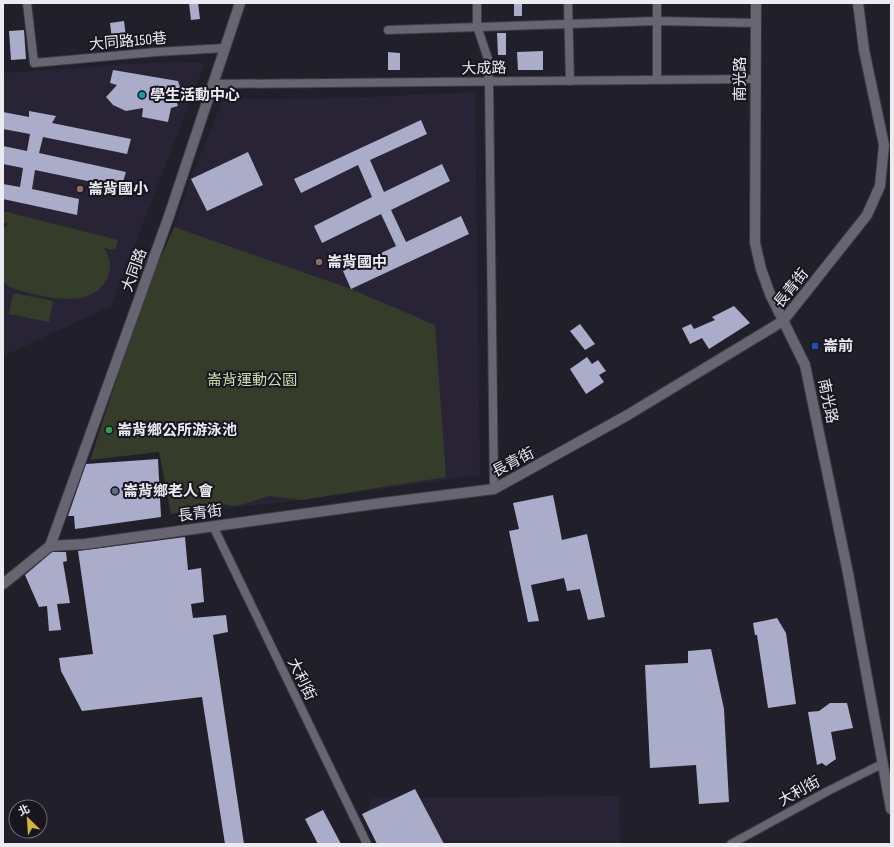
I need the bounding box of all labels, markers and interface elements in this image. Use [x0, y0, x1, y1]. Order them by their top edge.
street label: 大同路150巷 [88, 29, 168, 54]
street label: 南光路 [731, 56, 750, 102]
street label: 大成路 [461, 59, 507, 78]
place label: 學生活動中心 [150, 86, 240, 105]
marker: 學生活動中心 [137, 90, 147, 100]
place label: 崙背國小 [88, 180, 149, 199]
marker: 崙背國小 [75, 184, 85, 194]
street label: 大同路 [118, 246, 151, 295]
place label: 崙背國中 [327, 253, 387, 272]
marker: 崙背國中 [314, 257, 324, 267]
street label: 長青街 [770, 265, 813, 312]
place label: 崙前 [823, 337, 853, 356]
marker: 崙前 [810, 341, 820, 351]
park label: 崙背運動公園 [207, 371, 297, 390]
street label: 南光路 [814, 377, 841, 425]
place label: 崙背鄉公所游泳池 [117, 421, 237, 440]
marker: 崙背鄉公所游泳池 [104, 425, 114, 435]
street label: 長青街 [489, 443, 538, 481]
place label: 崙背鄉老人會 [123, 482, 213, 501]
marker: 崙背鄉老人會 [110, 486, 120, 496]
street label: 長青街 [176, 501, 224, 526]
street label: 大利街 [283, 655, 320, 704]
street label: 大利街 [775, 772, 824, 811]
north arrow [8, 799, 48, 839]
text: 北 [16, 802, 32, 819]

